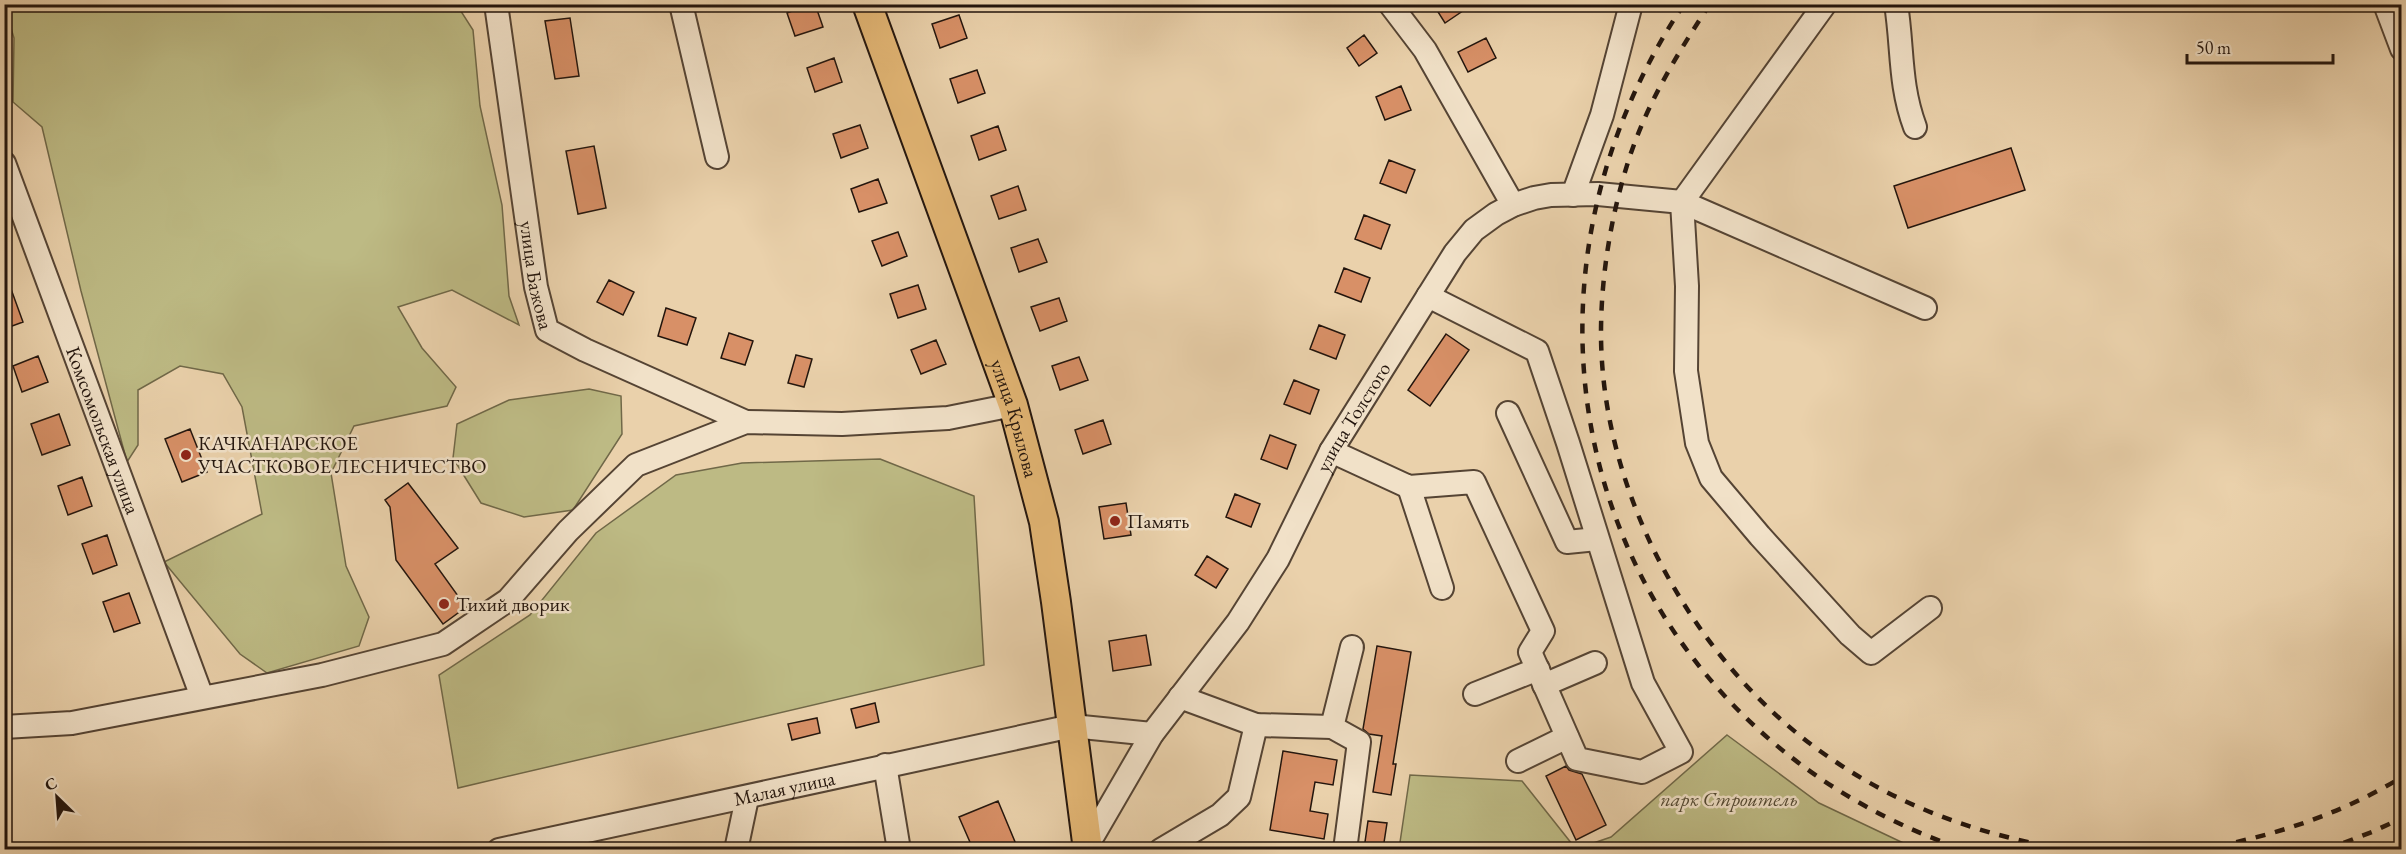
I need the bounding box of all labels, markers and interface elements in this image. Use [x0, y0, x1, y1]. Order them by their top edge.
scale bar [2187, 27, 2332, 65]
text: 50 m [2196, 36, 2231, 59]
street label: улица Бажова [514, 219, 559, 332]
street label: Комсомольская улица [60, 343, 146, 518]
street label: улица Крылова [984, 355, 1045, 480]
street label: улица Толстого [1310, 357, 1396, 476]
place label: КАЧКАНАРСКОЕ УЧАСТКОВОЕ ЛЕСНИЧЕСТВО [197, 430, 486, 479]
marker: КАЧКАНАРСКОЕ УЧАСТКОВОЕ ЛЕСНИЧЕСТВО [179, 448, 193, 462]
place label: Память [1127, 508, 1189, 534]
marker: Память [1108, 514, 1122, 528]
place label: Тихий дворик [456, 591, 570, 617]
marker: Тихий дворик [437, 597, 451, 611]
street label: Малая улица [731, 765, 837, 812]
north arrow [27, 767, 87, 827]
text: С [41, 772, 60, 796]
park label: парк Строитель [1660, 786, 1798, 812]

